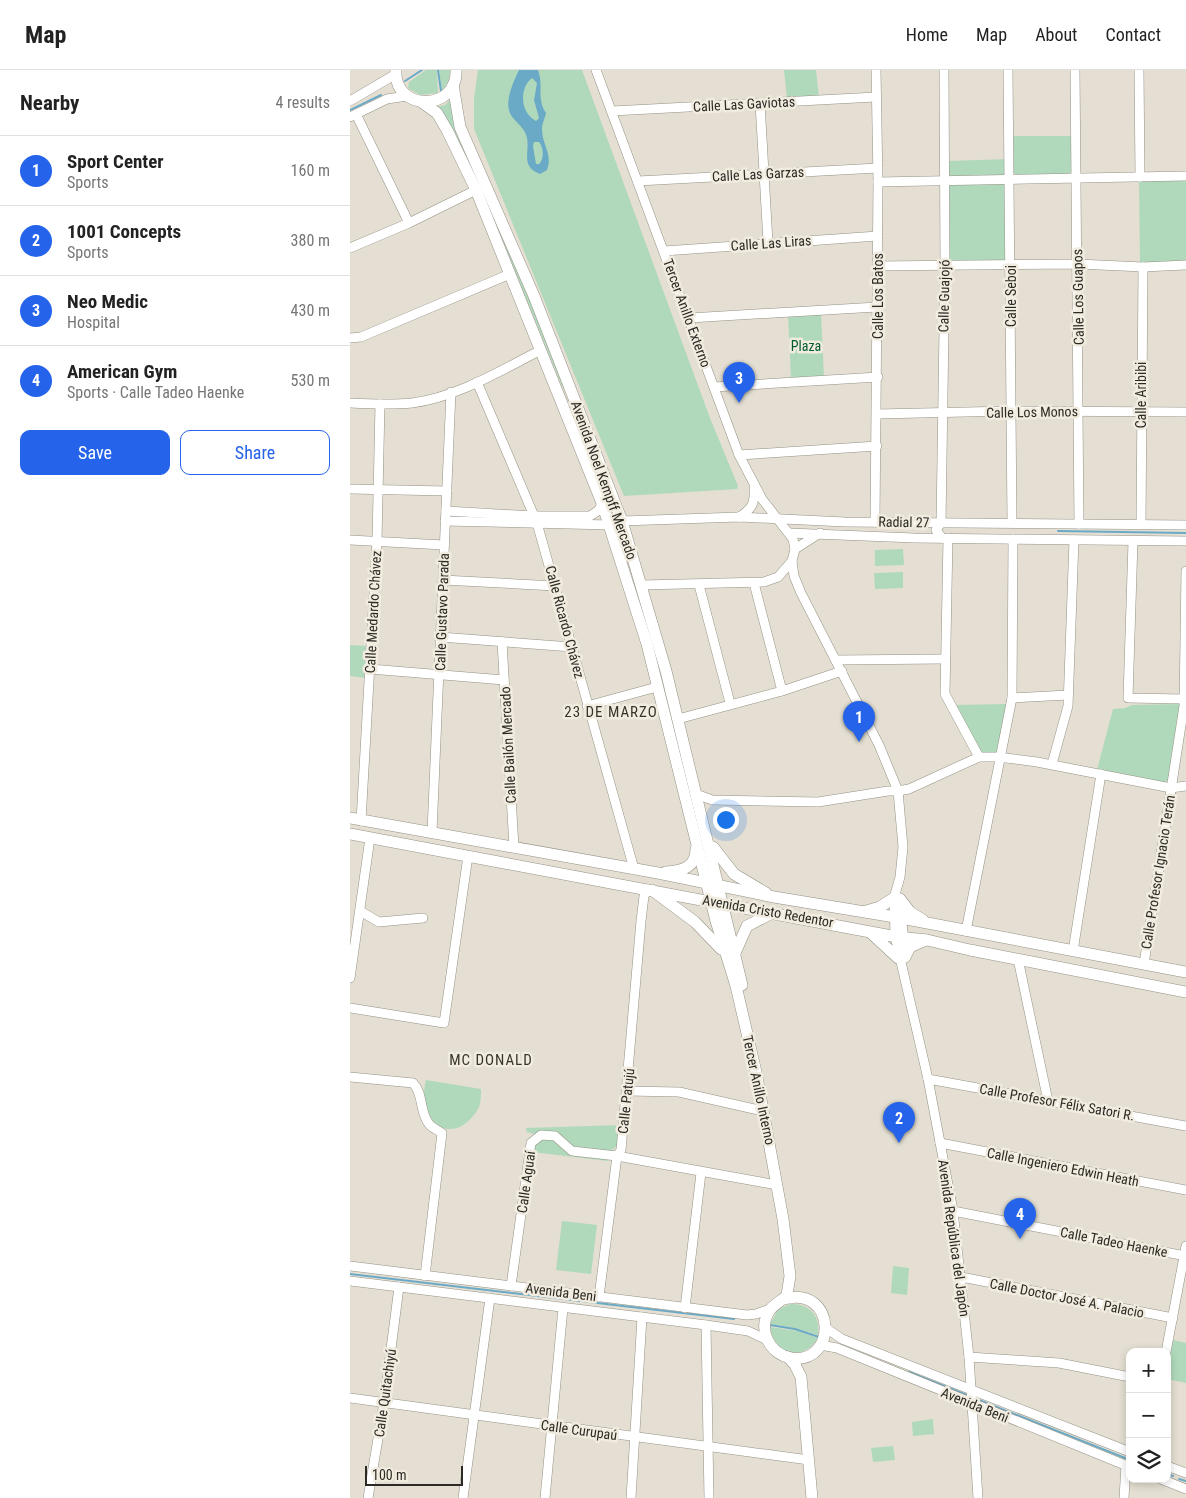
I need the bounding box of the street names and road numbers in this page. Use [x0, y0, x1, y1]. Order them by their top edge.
street label: Calle Las Gaviotas [693, 93, 795, 115]
street label: Calle Las Garzas [711, 164, 805, 184]
street label: Calle Las Liras [730, 232, 812, 254]
street label: Calle Los Guapos [1069, 249, 1087, 345]
street label: Calle Los Batos [870, 253, 886, 339]
street label: Tercer Anillo Externo [660, 256, 714, 370]
street label: Calle Guajojó [935, 259, 953, 333]
street label: Calle Seboi [1003, 265, 1019, 327]
street label: Calle Aribibi [1133, 362, 1149, 428]
street label: Avenida Noel Kempff Mercado [568, 398, 640, 562]
street label: Calle Los Monos [986, 403, 1078, 421]
street label: Radial 27 [878, 514, 930, 530]
street label: Calle Medardo Chávez [362, 550, 384, 674]
street label: Calle Gustavo Parada [432, 553, 452, 671]
street label: Calle Ricardo Chávez [542, 564, 588, 680]
street label: Calle Bailón Mercado [497, 686, 519, 804]
street label: Calle Profesor Ignacio Terán [1138, 794, 1178, 950]
street label: Avenida Cristo Redentor [701, 892, 835, 930]
street label: Tercer Anillo Interno [740, 1034, 778, 1146]
street label: Calle Patujú [615, 1067, 637, 1135]
street label: Calle Profesor Félix Satori R. [978, 1080, 1136, 1124]
street label: Calle Ingeniero Edwin Heath [986, 1144, 1140, 1190]
street label: Calle Aguaí [514, 1149, 538, 1214]
street label: Avenida República del Japón [935, 1158, 973, 1318]
street label: Calle Tadeo Haenke [1059, 1224, 1169, 1260]
street label: Calle Doctor José A. Palacio [989, 1275, 1145, 1321]
street label: Avenida Beni [525, 1280, 597, 1304]
street label: Calle Quitachiyú [371, 1348, 399, 1438]
street label: Avenida Beni [939, 1384, 1011, 1426]
street label: Calle Curupaú [540, 1417, 618, 1443]

